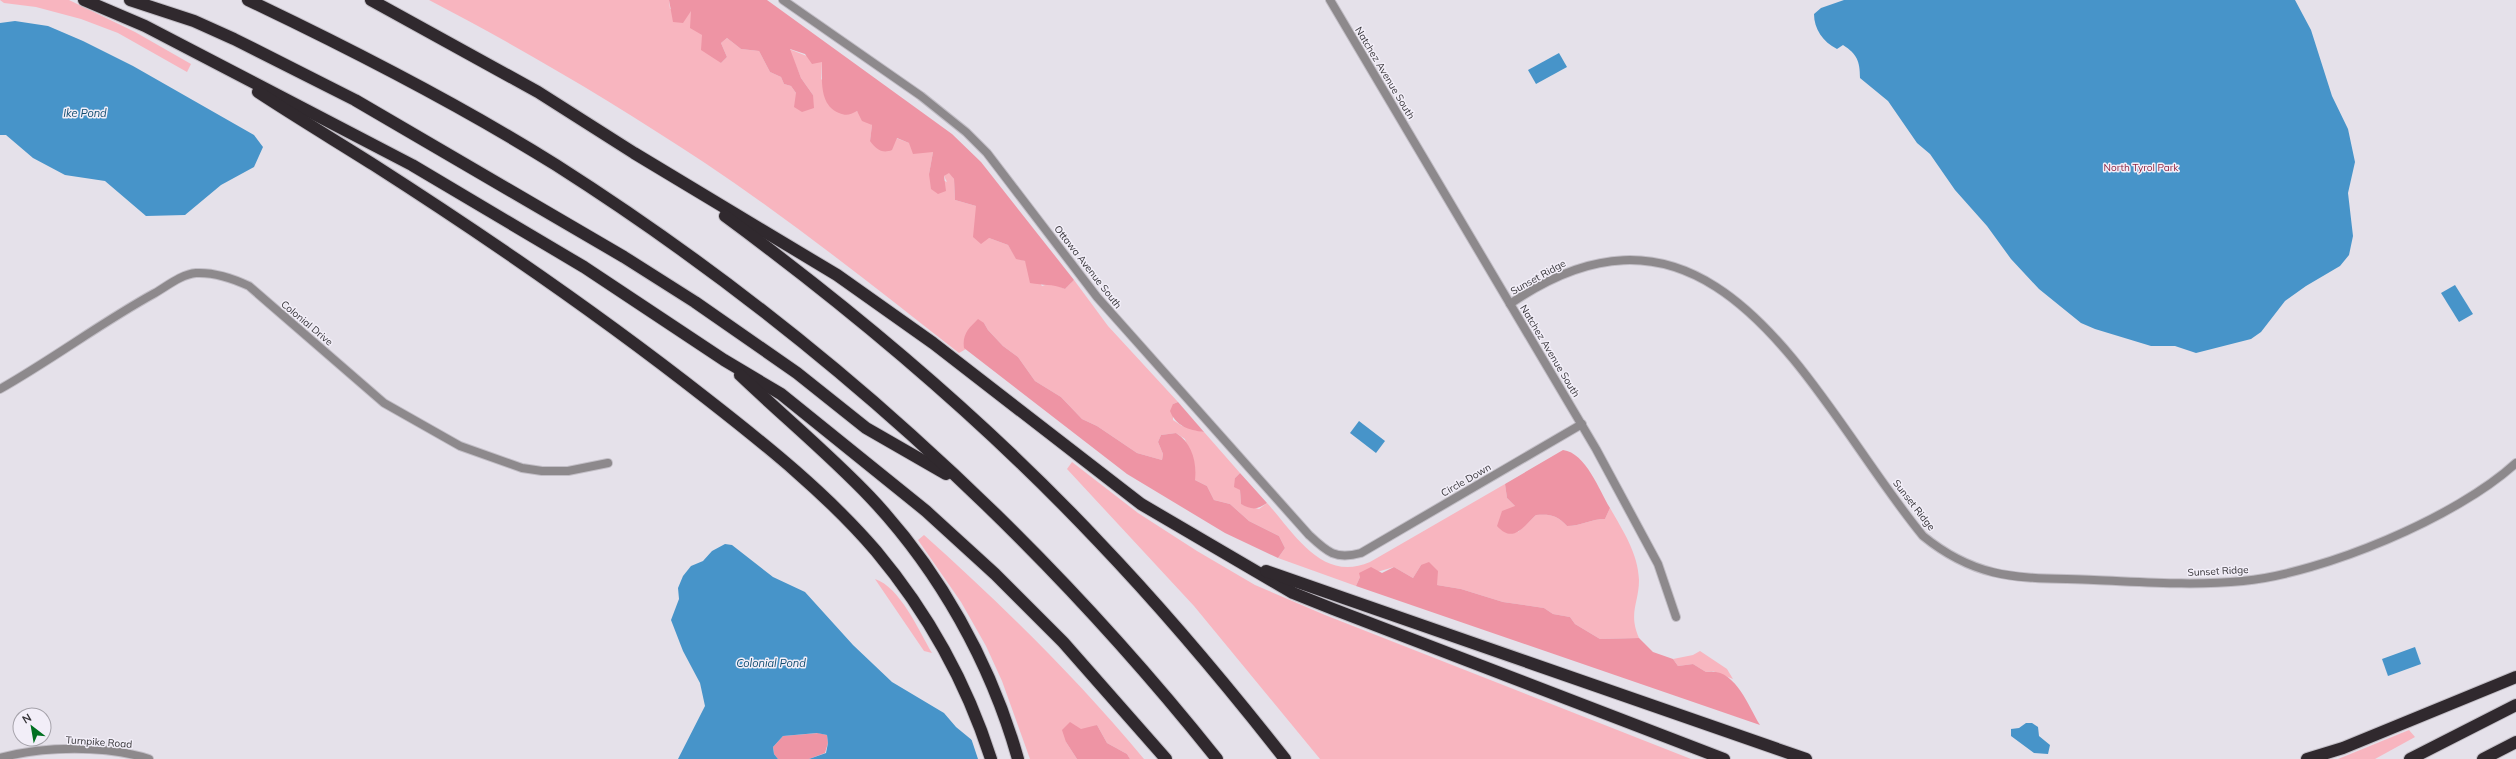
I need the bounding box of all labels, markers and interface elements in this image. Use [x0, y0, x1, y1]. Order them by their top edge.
street label: Natchez Avenue South [1352, 24, 1418, 122]
water label: Ike Pond [63, 106, 107, 120]
park label: North Tyrol Park [2103, 161, 2179, 174]
street label: Ottawa Avenue South [1051, 223, 1125, 311]
street label: Sunset Ridge [1508, 256, 1568, 298]
street label: Colonial Drive [278, 298, 336, 348]
street label: Natchez Avenue South [1517, 302, 1583, 400]
street label: Circle Down [1439, 460, 1494, 500]
street label: Sunset Ridge [1890, 477, 1938, 533]
street label: Sunset Ridge [2187, 563, 2249, 579]
water label: Colonial Pond [736, 656, 806, 670]
north arrow [12, 707, 52, 747]
text: N [20, 710, 34, 727]
street label: Turnpike Road [65, 733, 133, 751]

